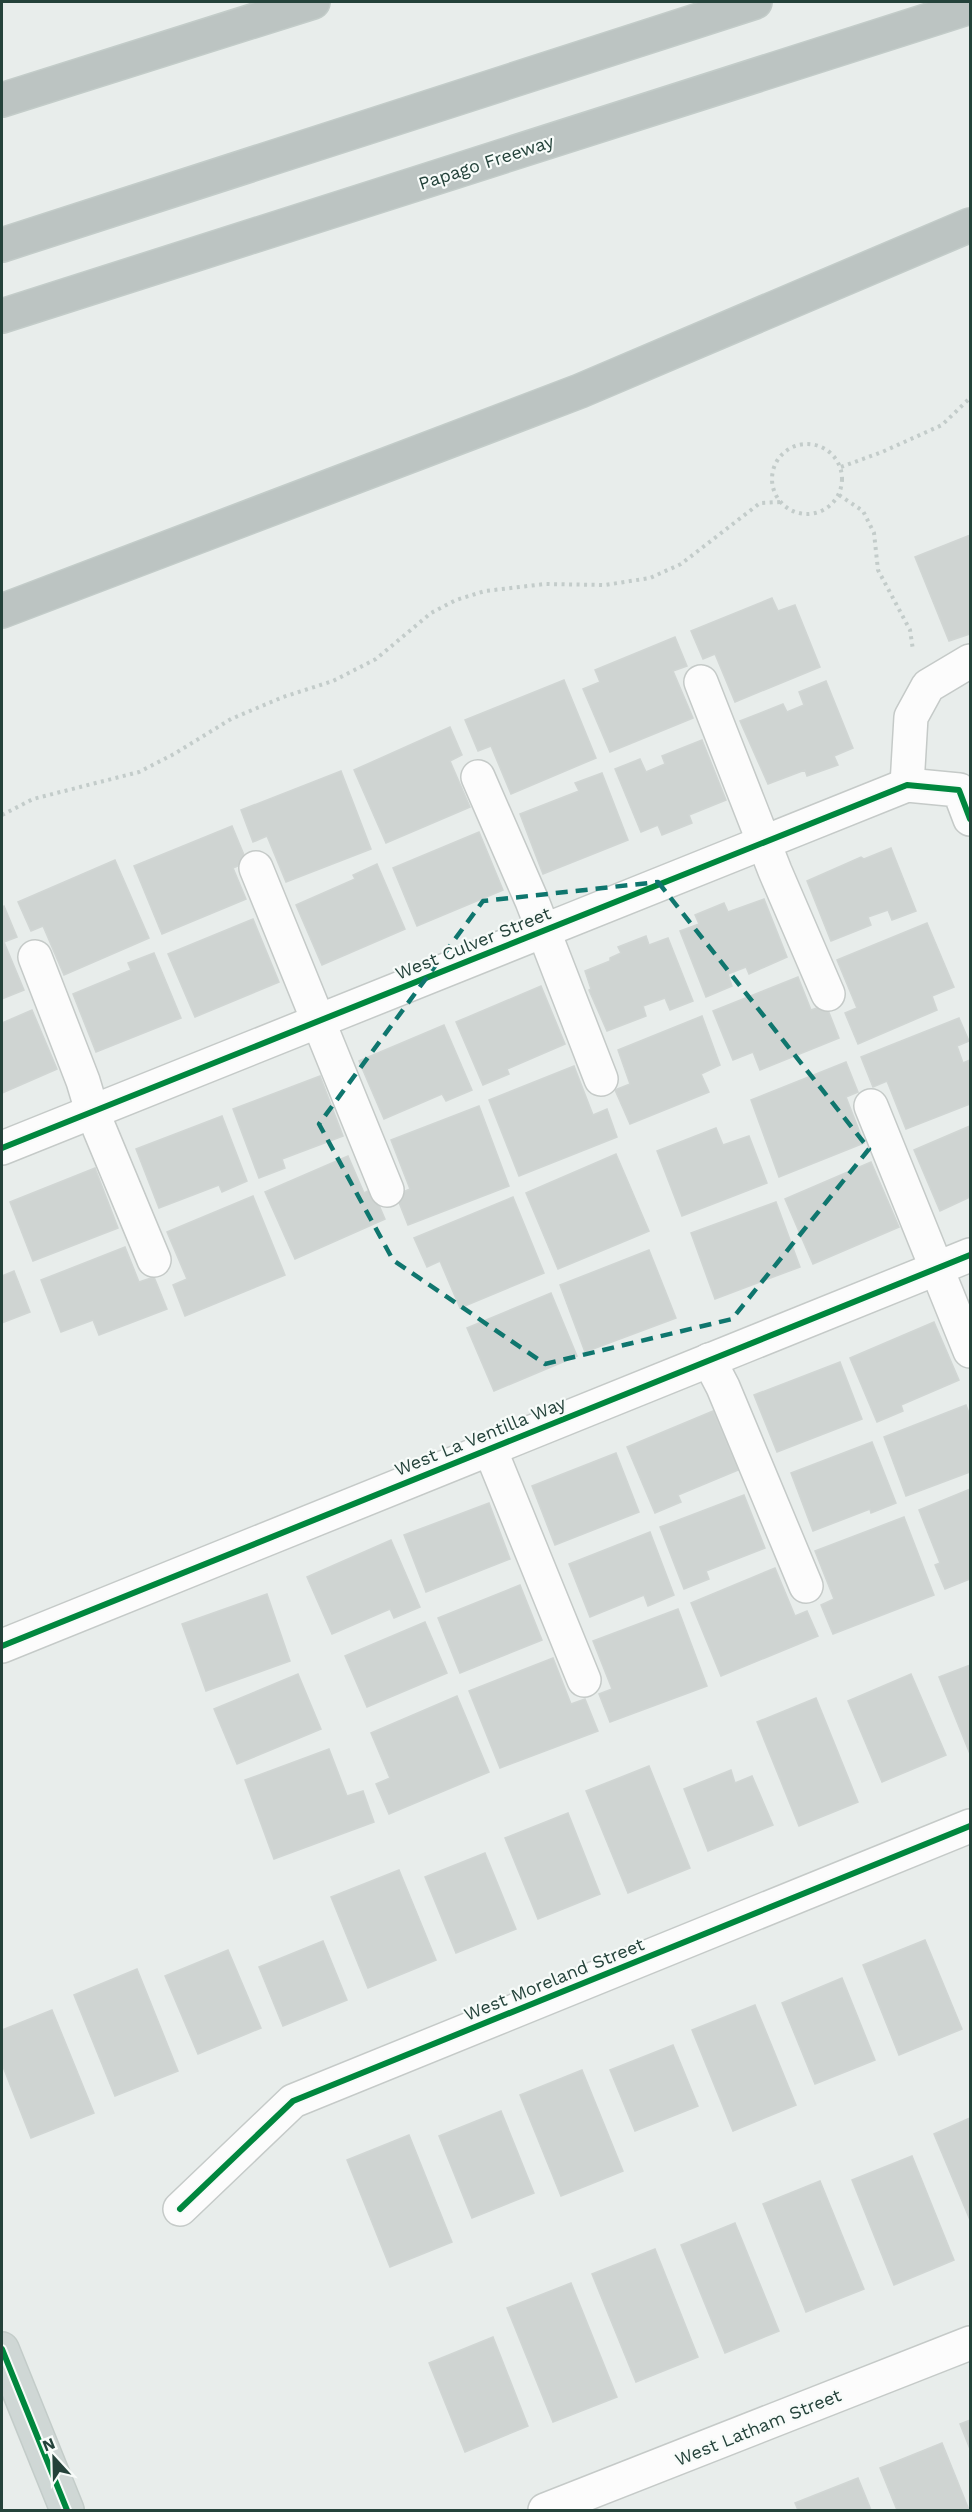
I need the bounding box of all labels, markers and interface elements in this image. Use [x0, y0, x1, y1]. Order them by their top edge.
street label: Papago Freeway [416, 130, 557, 194]
street label: West Culver Street [392, 902, 554, 984]
street label: West La Ventilla Way [391, 1392, 569, 1480]
street label: West Moreland Street [461, 1933, 647, 2025]
street label: West Latham Street [672, 2384, 844, 2470]
north arrow [24, 2428, 84, 2488]
text: N [40, 2434, 58, 2456]

